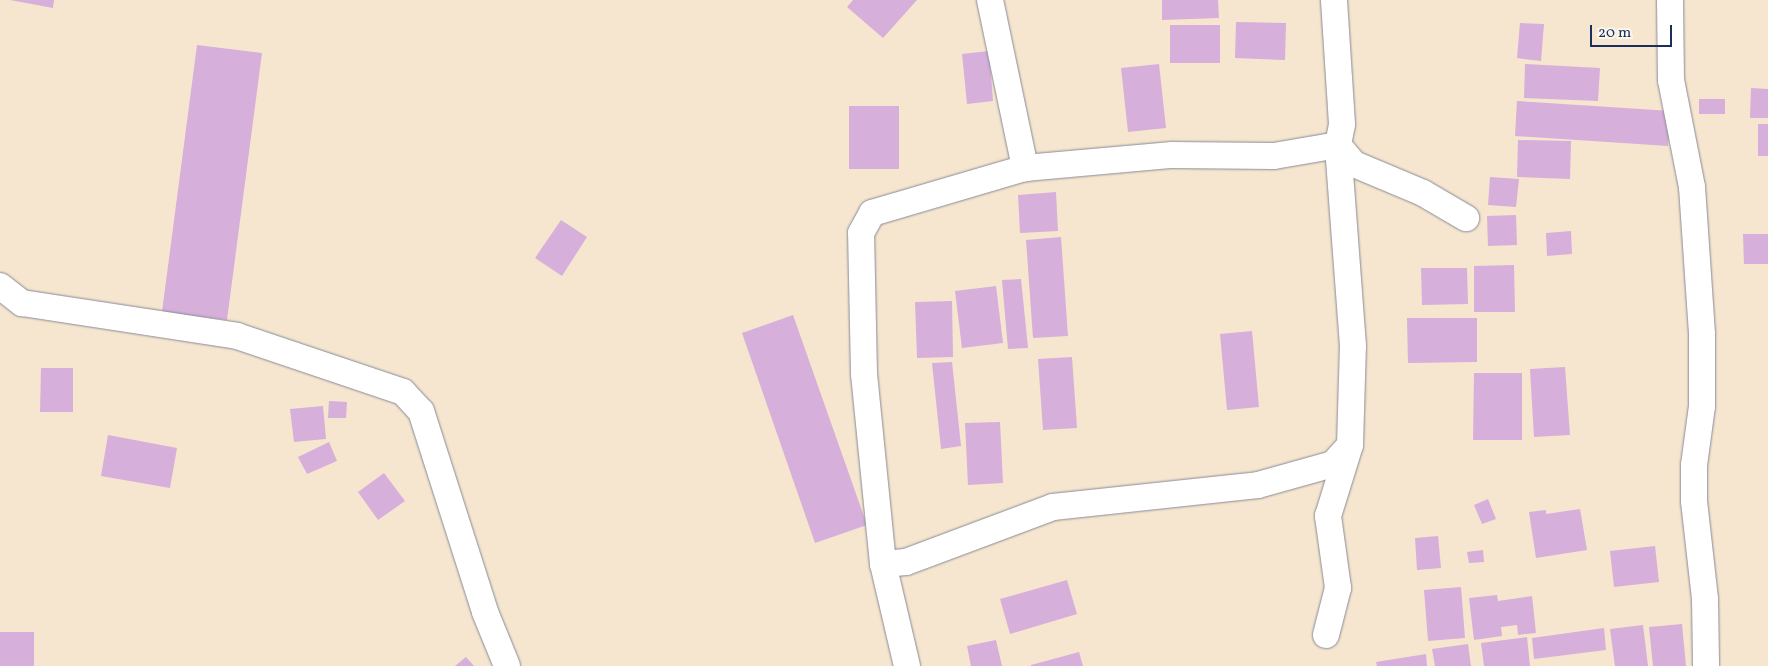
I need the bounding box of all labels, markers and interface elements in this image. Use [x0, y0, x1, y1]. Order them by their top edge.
scale bar [1593, 15, 1676, 47]
text: 20 m [1598, 23, 1631, 44]

